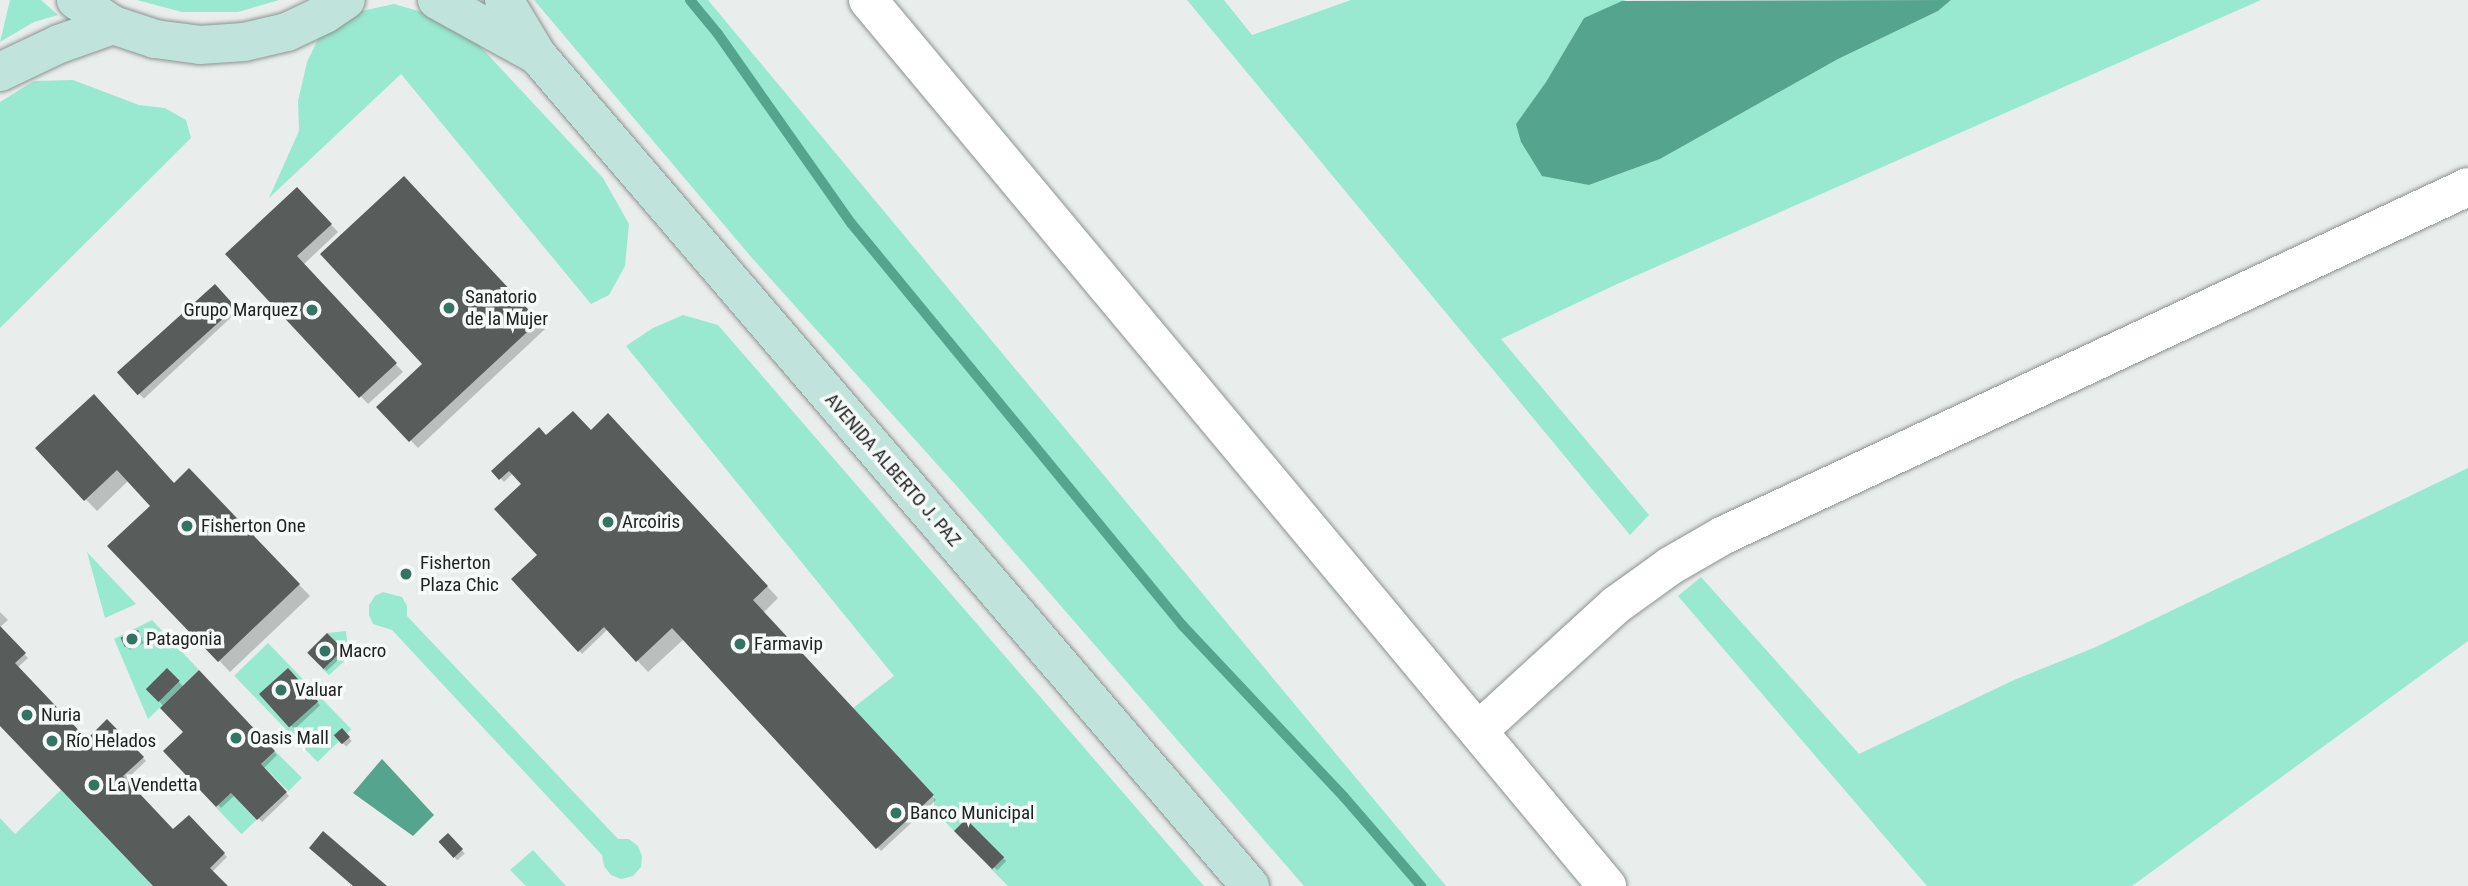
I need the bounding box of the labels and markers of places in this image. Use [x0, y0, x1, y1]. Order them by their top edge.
place label: Sanatorio de la Mujer [465, 286, 548, 330]
marker: Sanatorio de la Mujer [439, 298, 459, 318]
place label: Grupo Marquez [184, 299, 298, 321]
marker: Grupo Marquez [304, 302, 320, 318]
place label: Arcoiris [622, 511, 680, 533]
marker: Arcoiris [600, 514, 616, 530]
place label: Fisherton One [201, 515, 306, 537]
marker: Fisherton One [179, 518, 195, 534]
place label: Fisherton Plaza Chic [420, 552, 499, 596]
marker: Fisherton Plaza Chic [398, 566, 414, 582]
place label: Patagonia [146, 628, 222, 650]
marker: Patagonia [124, 631, 140, 647]
place label: Farmavip [754, 633, 823, 655]
marker: Farmavip [732, 636, 748, 652]
place label: Macro [339, 640, 386, 662]
marker: Macro [317, 643, 333, 659]
place label: Valuar [295, 679, 343, 701]
marker: Valuar [273, 682, 289, 698]
place label: Nuria [41, 704, 81, 726]
marker: Nuria [19, 707, 35, 723]
place label: Oasis Mall [250, 727, 329, 749]
place label: Río Helados [66, 730, 156, 752]
marker: Oasis Mall [228, 730, 244, 746]
marker: Río Helados [44, 733, 60, 749]
place label: La Vendetta [108, 774, 198, 796]
marker: La Vendetta [86, 777, 102, 793]
place label: Banco Municipal [910, 802, 1034, 824]
marker: Banco Municipal [888, 805, 904, 821]

